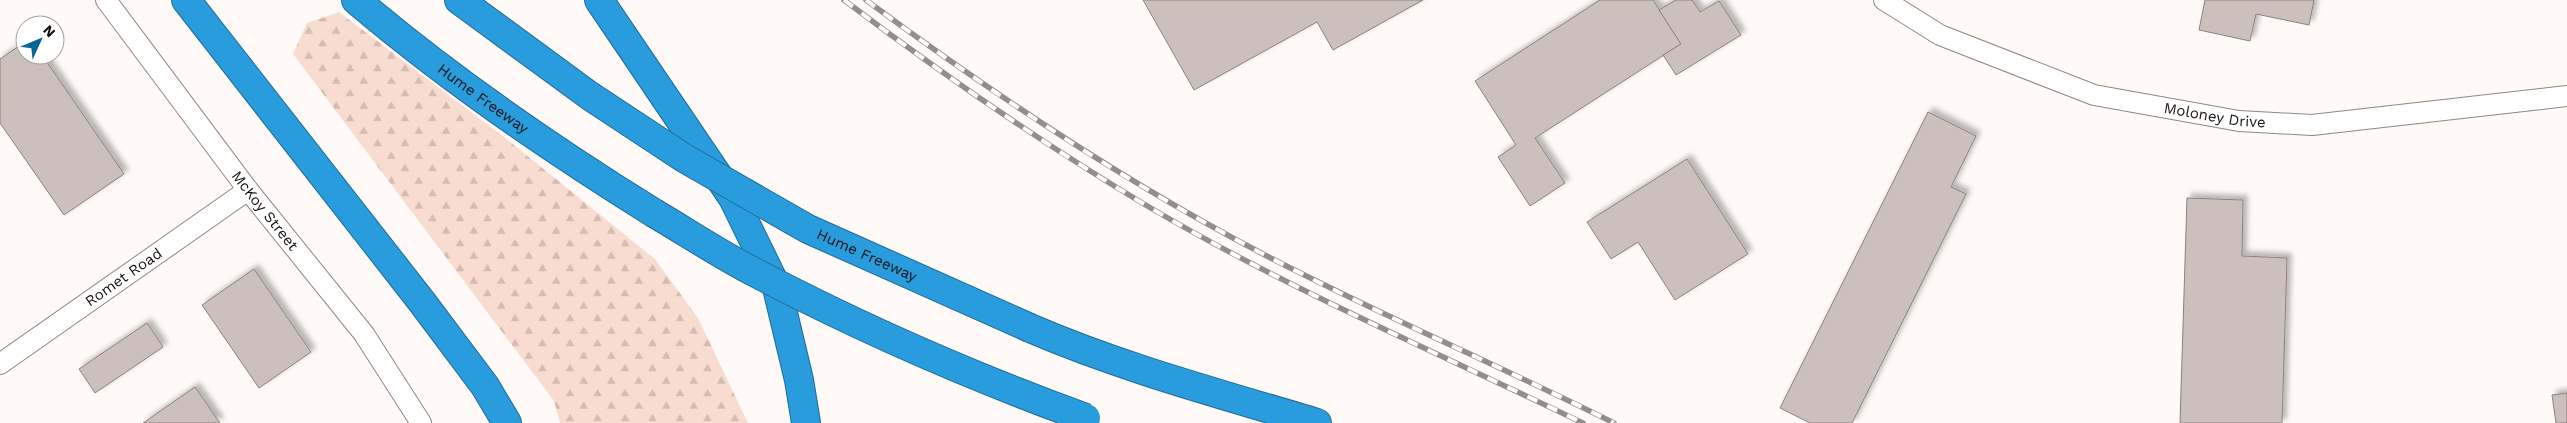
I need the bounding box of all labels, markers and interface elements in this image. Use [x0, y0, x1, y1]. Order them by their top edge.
north arrow [15, 15, 65, 65]
text: N [40, 22, 59, 40]
street label: Hume Freeway [434, 60, 532, 138]
street label: Moloney Drive [2163, 99, 2266, 131]
street label: McKoy Street [228, 167, 303, 255]
street label: Hume Freeway [814, 225, 920, 286]
street label: Romet Road [82, 244, 165, 310]

